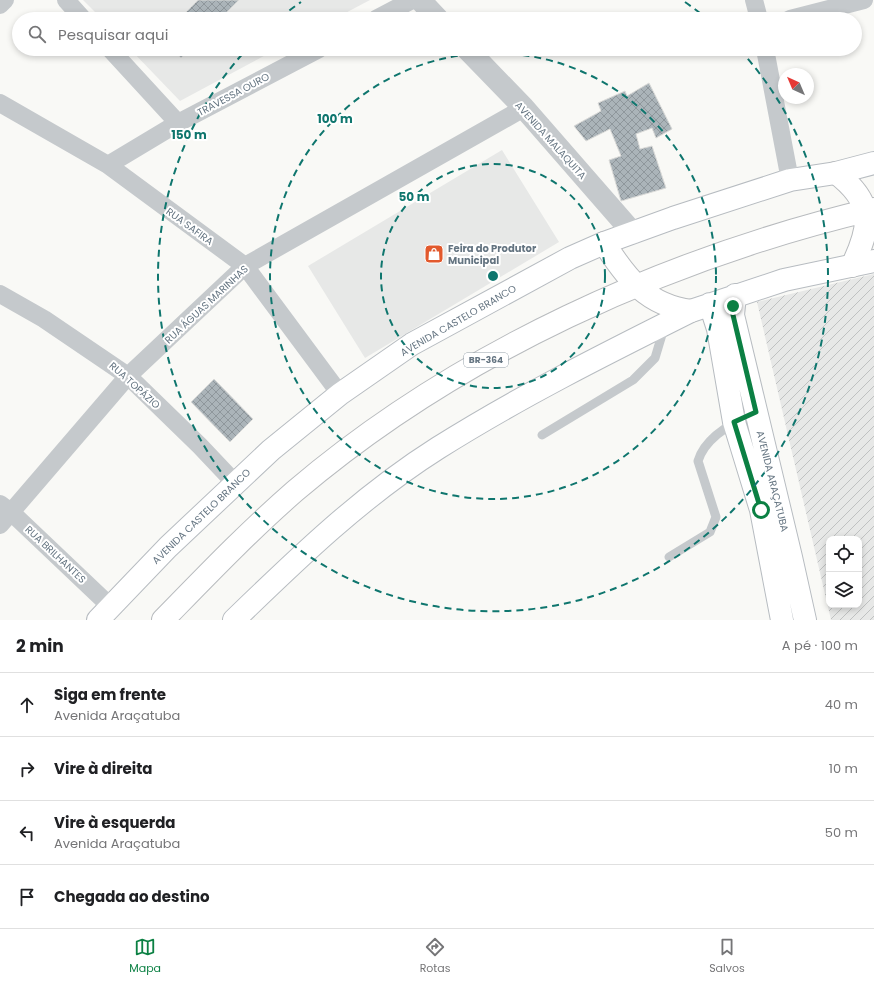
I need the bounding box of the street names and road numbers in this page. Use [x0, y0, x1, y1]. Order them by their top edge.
street label: TRAVESSA OURO [194, 69, 272, 120]
street label: AVENIDA MALAQUITA [512, 98, 590, 183]
street label: RUA SAFIRA [163, 204, 217, 249]
street label: RUA ÁGUAS MARINHAS [161, 262, 251, 347]
street label: AVENIDA CASTELO BRANCO [397, 281, 519, 360]
road number: BR-364 [464, 353, 508, 367]
street label: RUA TOPÁZIO [106, 358, 163, 412]
street label: AVENIDA ARAÇATUBA [753, 429, 792, 533]
street label: AVENIDA CASTELO BRANCO [149, 465, 254, 568]
street label: RUA BRILHANTES [22, 522, 90, 587]

